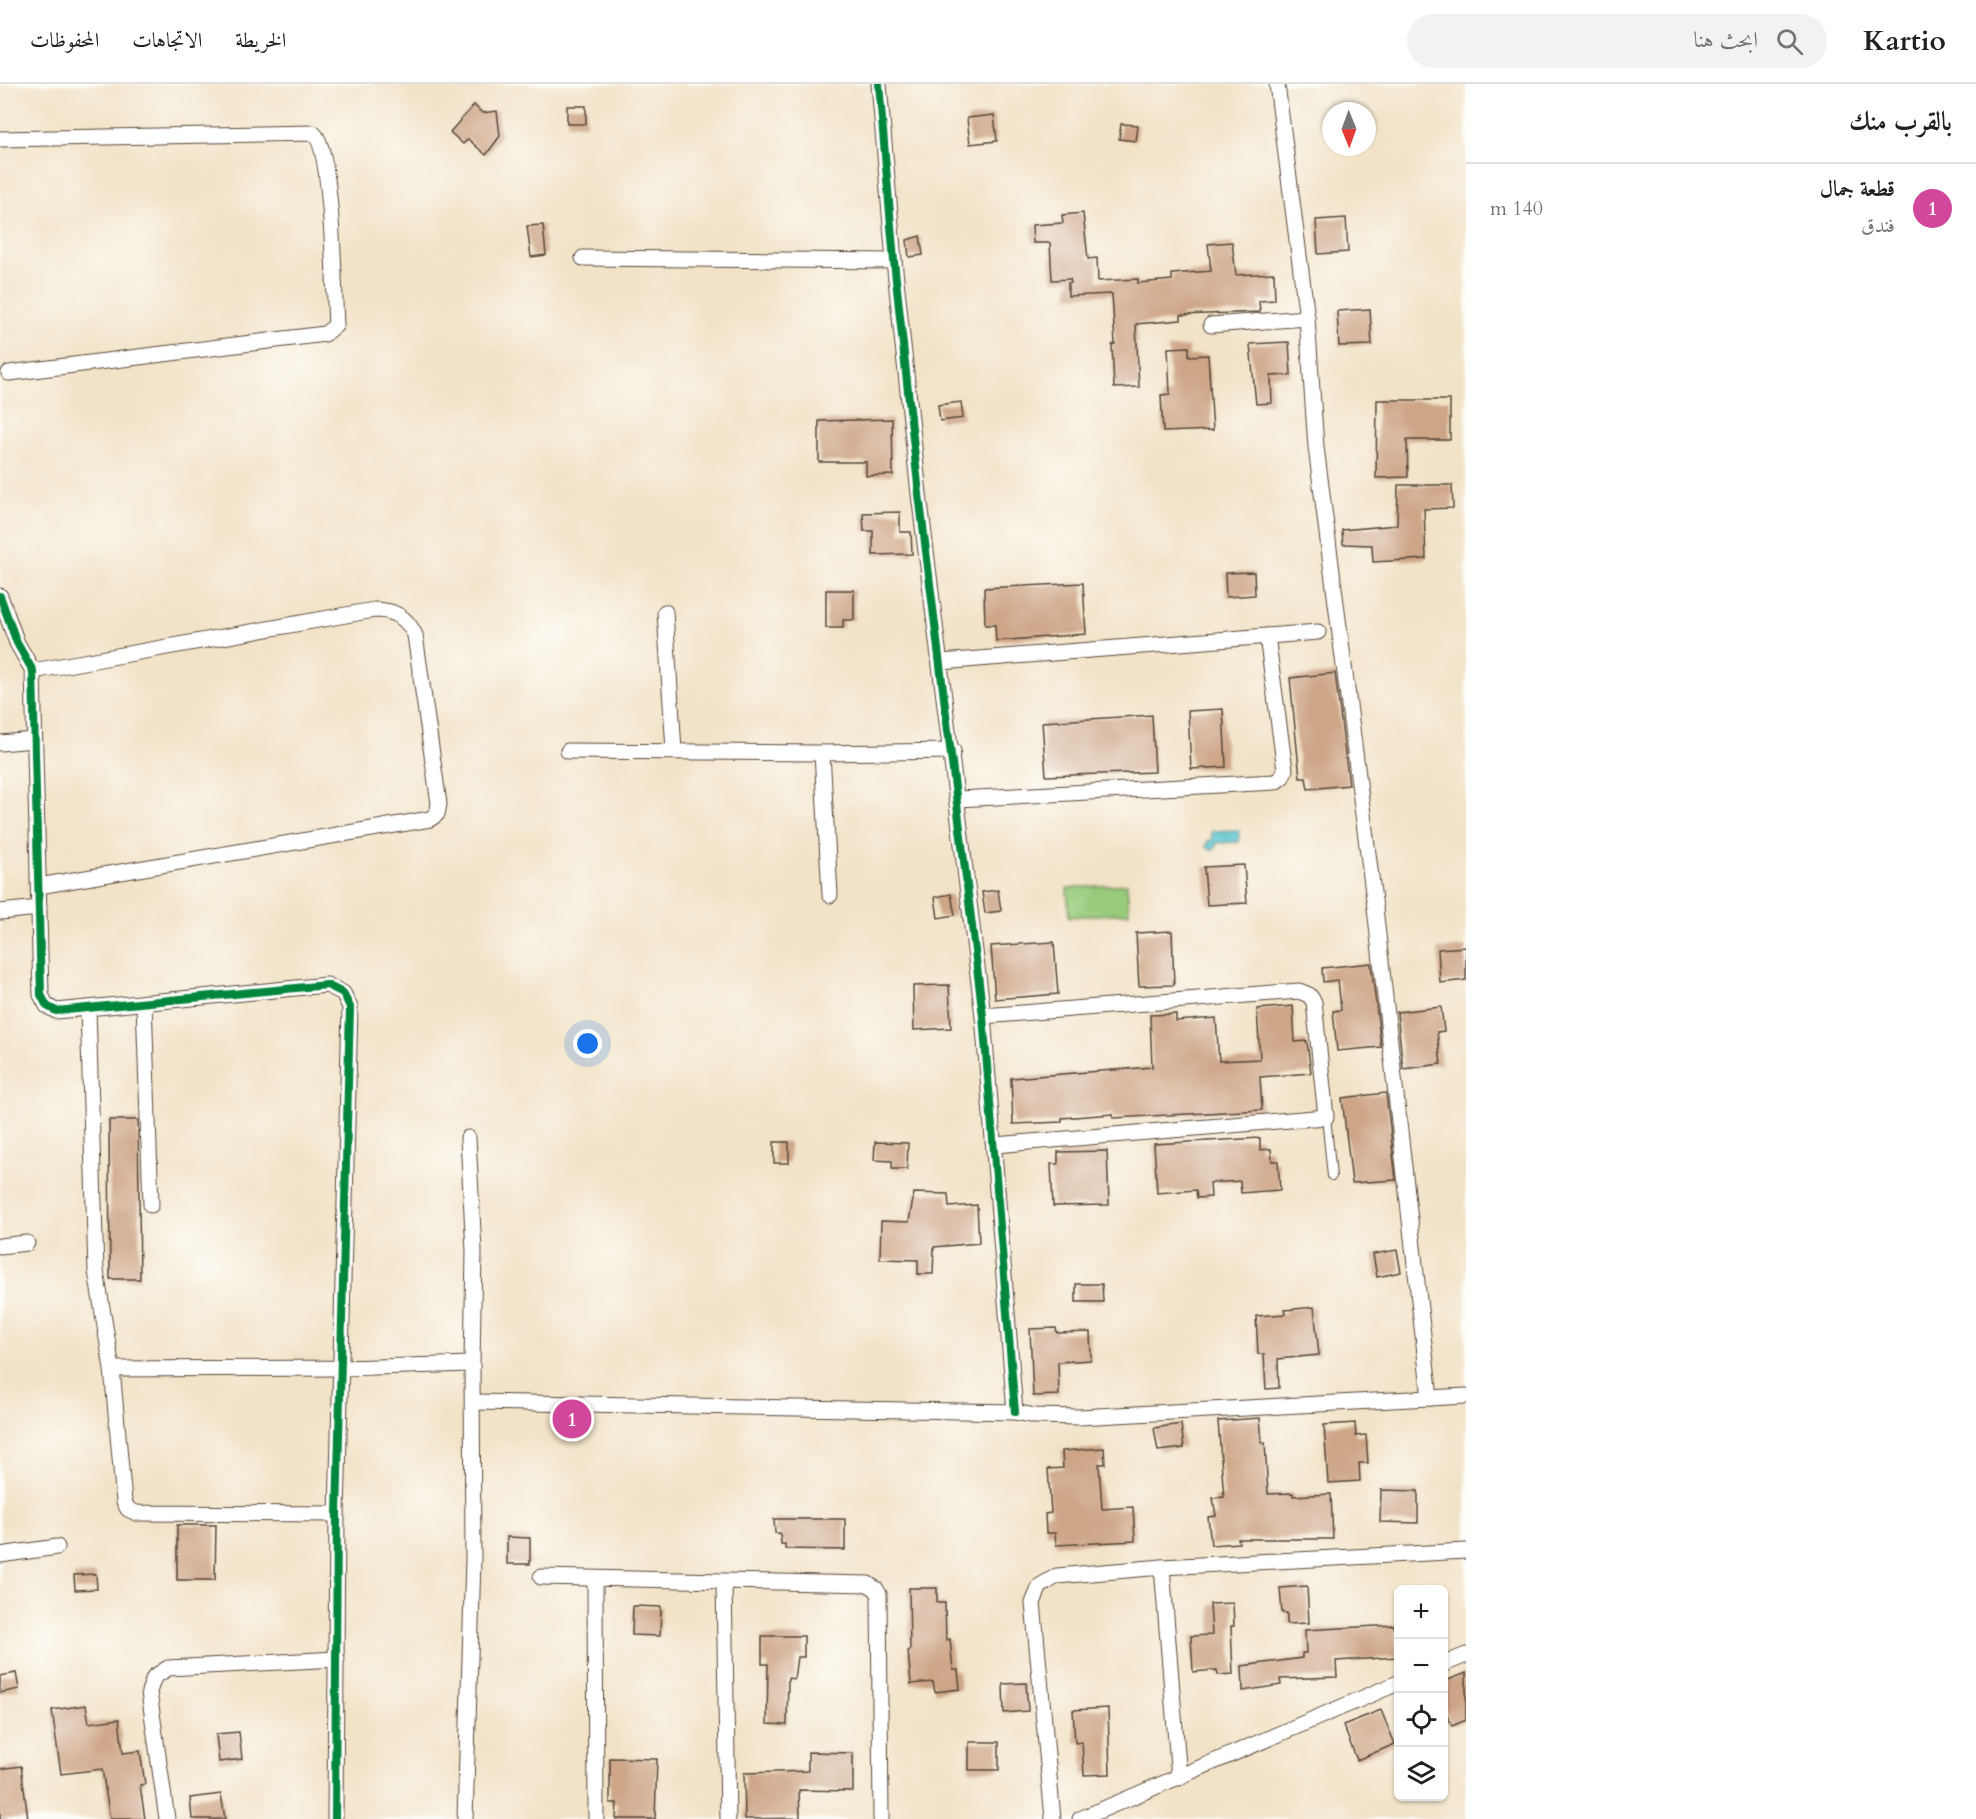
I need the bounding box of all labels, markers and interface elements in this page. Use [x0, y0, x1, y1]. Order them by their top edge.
search box [1407, 14, 1827, 68]
text: Kartio [1863, 22, 1946, 60]
text: ابحث هنا [1693, 25, 1758, 55]
icon: search [1773, 25, 1806, 58]
text: المحفوظات [30, 26, 99, 55]
text: الاتجاهات [132, 26, 202, 55]
text: الخريطة [235, 26, 286, 55]
north arrow [1322, 102, 1376, 156]
text: بالقرب منك [1849, 104, 1952, 139]
text: قطعة جمال [1820, 174, 1895, 204]
text: 140 m [1490, 195, 1543, 222]
text: 1 [1927, 195, 1938, 222]
text: فندق [1861, 212, 1895, 239]
your location [573, 1029, 602, 1058]
pin: 1 [552, 1396, 592, 1442]
map controls [1394, 1585, 1448, 1801]
button: + [1394, 1585, 1448, 1639]
button: − [1394, 1639, 1448, 1693]
button: locate [1394, 1693, 1448, 1747]
button: layers [1394, 1747, 1448, 1801]

